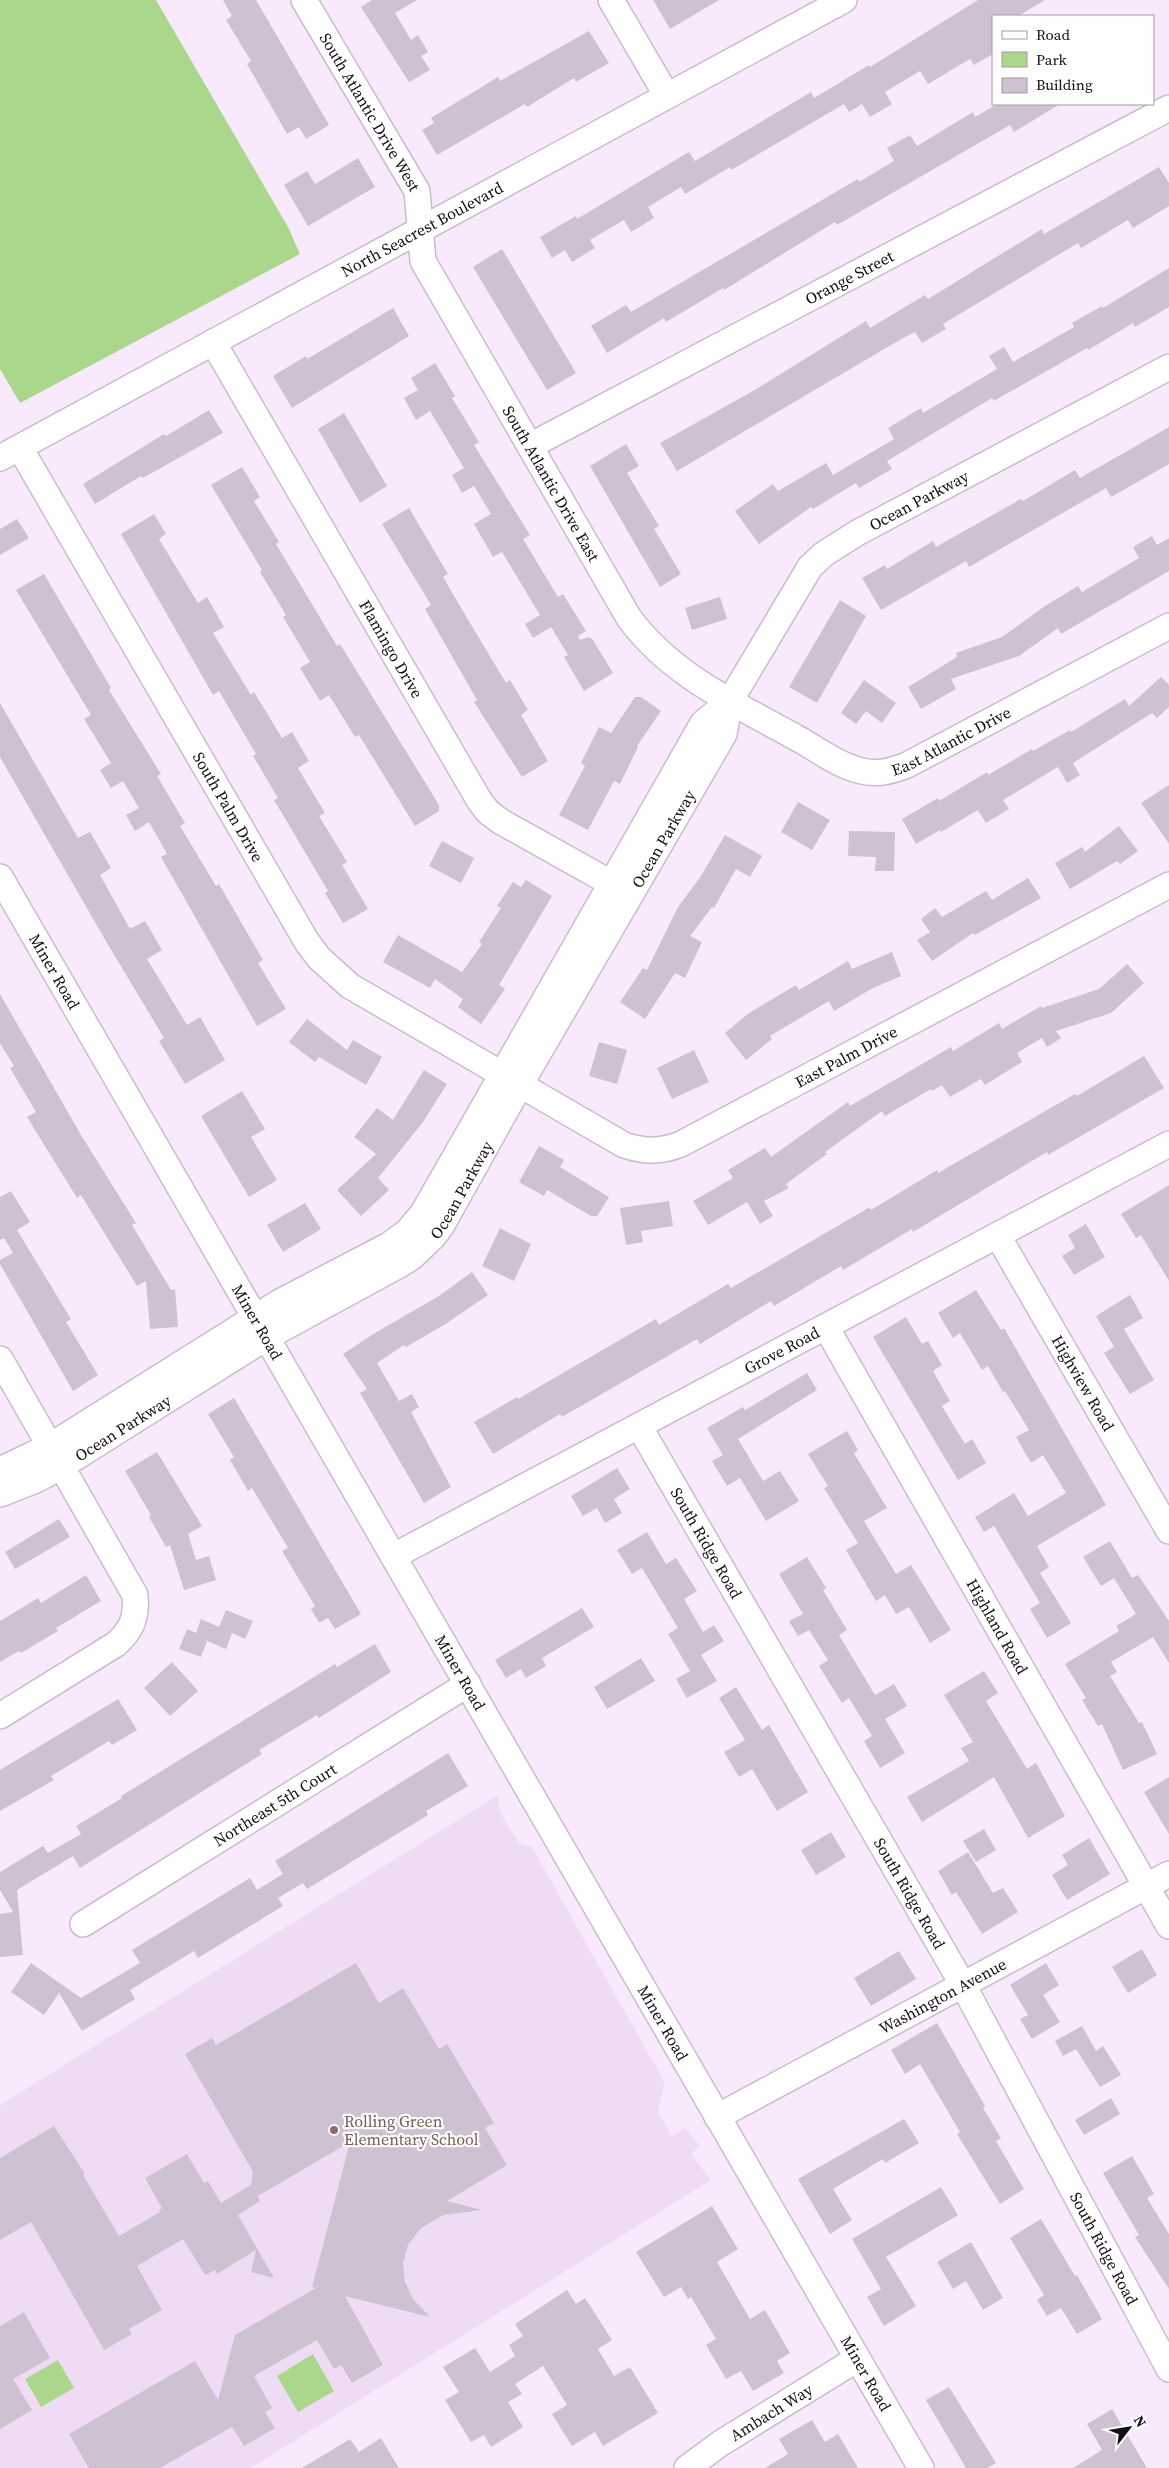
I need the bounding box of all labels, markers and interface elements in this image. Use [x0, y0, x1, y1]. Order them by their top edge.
legend [992, 15, 1154, 105]
text: Road [1036, 24, 1070, 45]
street label: South Atlantic Drive West [315, 29, 426, 196]
text: Park [1036, 49, 1068, 70]
text: Building [1036, 74, 1093, 95]
street label: North Seacrest Boulevard [337, 176, 507, 282]
street label: Orange Street [801, 244, 898, 310]
street label: South Atlantic Drive East [498, 402, 605, 566]
street label: Ocean Parkway [865, 464, 973, 536]
street label: Flamingo Drive [354, 596, 428, 702]
street label: East Atlantic Drive [889, 701, 1014, 781]
street label: South Palm Drive [188, 748, 269, 866]
street label: Ocean Parkway [626, 785, 701, 892]
street label: Miner Road [24, 930, 85, 1013]
street label: East Palm Drive [791, 1020, 901, 1093]
street label: Ocean Parkway [424, 1136, 498, 1243]
street label: Miner Road [227, 1280, 288, 1364]
street label: Grove Road [740, 1321, 823, 1379]
street label: Highview Road [1047, 1331, 1120, 1435]
street label: Ocean Parkway [71, 1389, 176, 1466]
street label: South Ridge Road [666, 1483, 748, 1602]
street label: Highland Road [961, 1575, 1033, 1678]
street label: Miner Road [430, 1631, 491, 1714]
street label: Northeast 5th Court [209, 1757, 341, 1851]
street label: South Ridge Road [869, 1834, 951, 1953]
street label: Washington Avenue [875, 1953, 1010, 2039]
street label: Miner Road [633, 1981, 694, 2065]
place label: Rolling Green Elementary School [344, 2110, 479, 2150]
marker: Rolling Green Elementary School [328, 2124, 340, 2136]
street label: South Ridge Road [1065, 2188, 1144, 2309]
street label: Miner Road [836, 2332, 897, 2415]
street label: Ambach Way [726, 2378, 817, 2446]
north arrow [1104, 2403, 1154, 2453]
text: N [1129, 2412, 1151, 2431]

